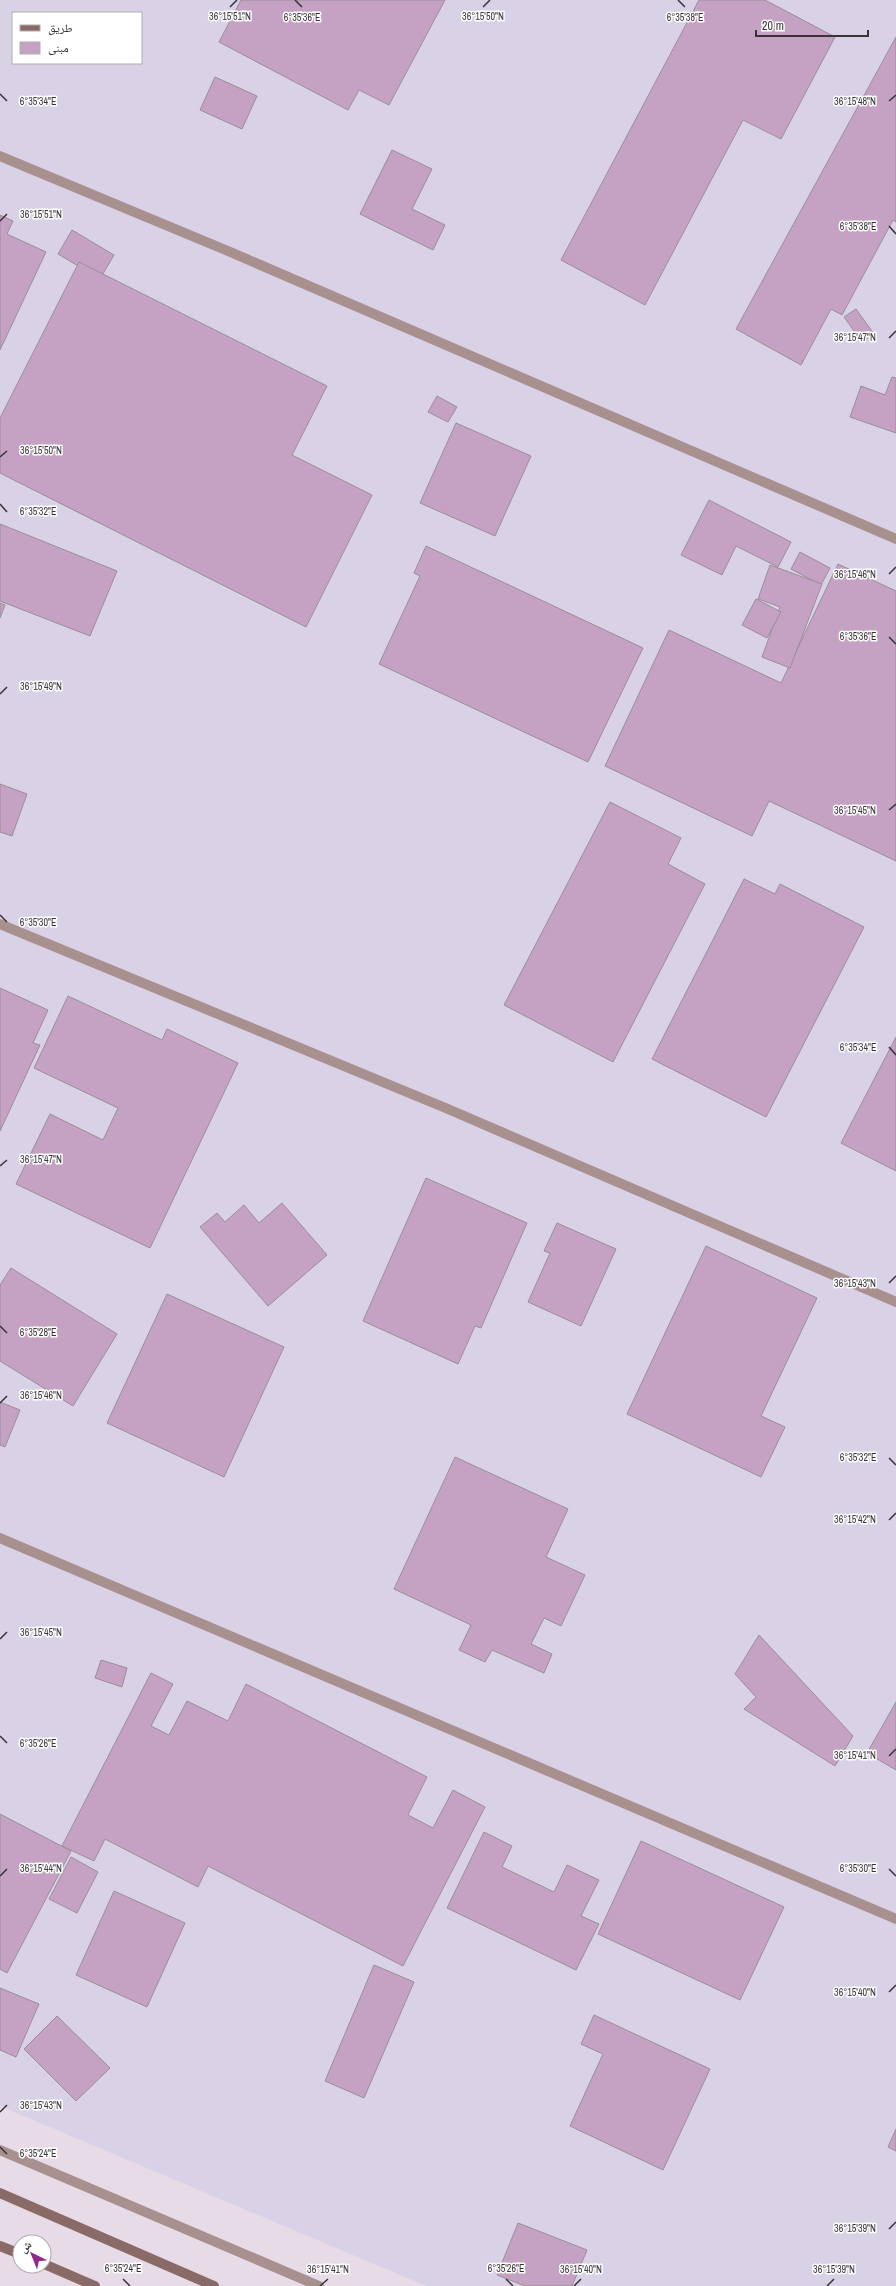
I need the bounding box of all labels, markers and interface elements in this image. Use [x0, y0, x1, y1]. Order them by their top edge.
text: 36°15'51"N [209, 10, 251, 23]
text: 36°15'50"N [462, 10, 504, 23]
text: 6°35'36"E [284, 11, 320, 24]
text: 6°35'38"E [667, 11, 703, 24]
legend [12, 12, 142, 64]
scale bar [756, 12, 868, 38]
text: 20 m [762, 18, 784, 34]
text: طريق [48, 20, 73, 36]
text: مبنى [48, 40, 69, 56]
text: 6°35'34"E [20, 95, 56, 108]
text: 36°15'48"N [834, 95, 876, 108]
text: 36°15'51"N [20, 208, 62, 221]
text: 6°35'38"E [840, 220, 876, 233]
text: 36°15'47"N [834, 331, 876, 344]
text: 36°15'50"N [20, 444, 62, 457]
text: 6°35'32"E [20, 505, 56, 518]
text: 36°15'46"N [834, 568, 876, 581]
text: 6°35'36"E [840, 630, 876, 643]
text: 36°15'49"N [20, 680, 62, 693]
text: 36°15'45"N [834, 804, 876, 817]
text: 6°35'30"E [20, 916, 56, 929]
text: 6°35'34"E [840, 1041, 876, 1054]
text: 36°15'47"N [20, 1153, 62, 1166]
text: 36°15'43"N [834, 1277, 876, 1290]
text: 6°35'28"E [20, 1326, 56, 1339]
text: 36°15'46"N [20, 1389, 62, 1402]
text: 6°35'32"E [840, 1451, 876, 1464]
text: 36°15'42"N [834, 1513, 876, 1526]
text: 36°15'45"N [20, 1626, 62, 1639]
text: 6°35'26"E [20, 1737, 56, 1750]
text: 36°15'41"N [834, 1749, 876, 1762]
text: 36°15'44"N [20, 1862, 62, 1875]
text: 6°35'30"E [840, 1862, 876, 1875]
text: 36°15'40"N [834, 1986, 876, 1999]
text: 36°15'43"N [20, 2099, 62, 2112]
text: 6°35'24"E [20, 2147, 56, 2160]
text: 36°15'39"N [834, 2222, 876, 2235]
north arrow [12, 2234, 52, 2274]
text: ش [16, 2237, 35, 2257]
text: 6°35'24"E [105, 2262, 141, 2275]
text: 6°35'26"E [488, 2262, 524, 2275]
text: 36°15'41"N [307, 2263, 349, 2276]
text: 36°15'40"N [560, 2263, 602, 2276]
text: 36°15'39"N [813, 2263, 855, 2276]

